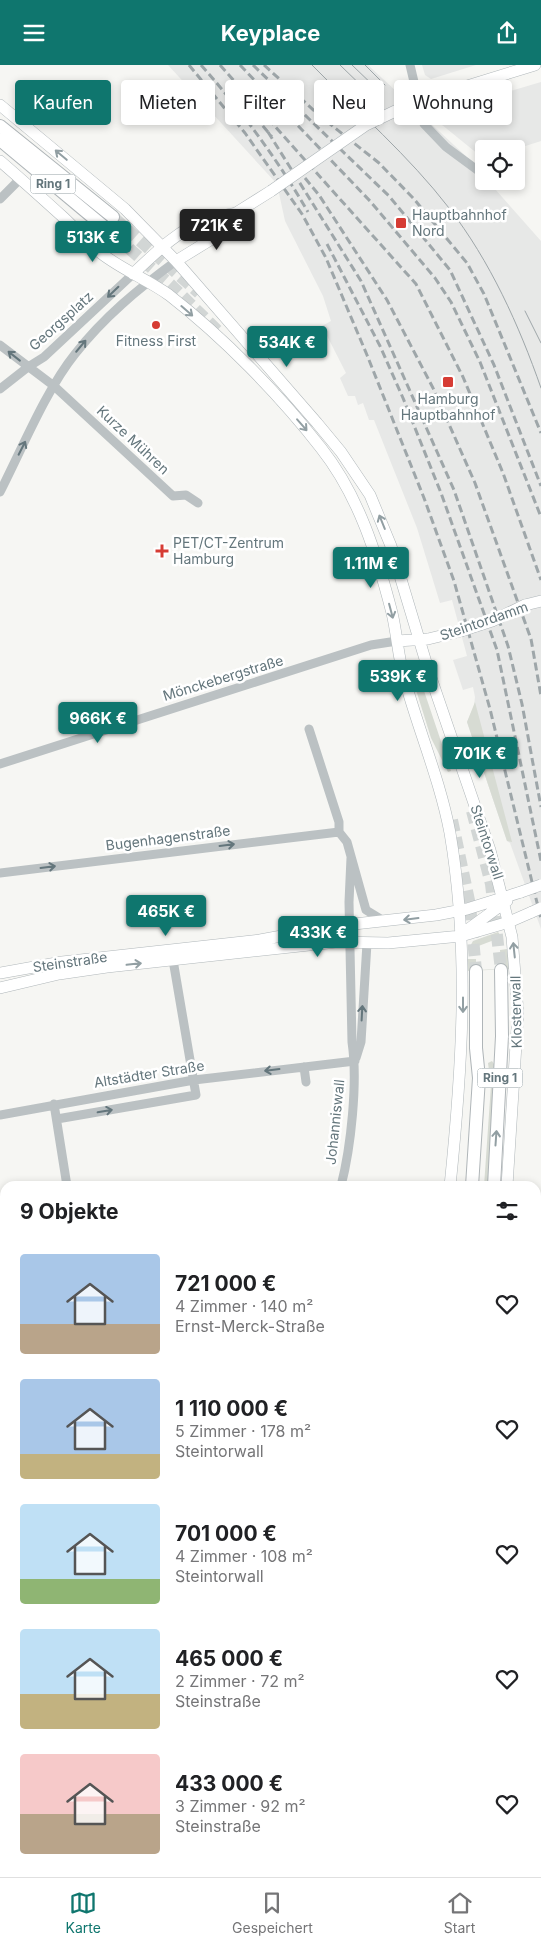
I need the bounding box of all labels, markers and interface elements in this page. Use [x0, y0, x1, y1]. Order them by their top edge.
icon: menu [20, 19, 48, 47]
icon: share [493, 19, 521, 47]
text: Keyplace [221, 20, 320, 46]
chip: Kaufen [15, 80, 111, 125]
chip: Mieten [121, 80, 215, 125]
chip: Filter [225, 80, 304, 125]
chip: Neu [314, 80, 384, 125]
chip: Wohnung [394, 80, 512, 125]
map controls [475, 140, 525, 190]
button: locate [475, 140, 525, 190]
one-way arrow [55, 150, 68, 161]
road number: Ring 1 [30, 175, 76, 193]
place label: Hauptbahnhof Nord [412, 206, 507, 239]
pin: 721K € [176, 209, 258, 251]
text: 721K € [191, 215, 243, 235]
marker: Hauptbahnhof Nord [394, 216, 408, 230]
pin: 513K € [52, 221, 134, 263]
text: 513K € [66, 227, 120, 247]
one-way arrow [107, 286, 119, 298]
street label: Georgsplatz [25, 287, 96, 354]
one-way arrow [180, 305, 193, 316]
marker: Fitness First [150, 319, 162, 331]
pin: 534K € [246, 325, 328, 368]
place label: Fitness First [116, 332, 197, 349]
text: 534K € [258, 332, 316, 352]
one-way arrow [76, 340, 87, 353]
one-way arrow [8, 350, 21, 361]
marker: Hamburg Hauptbahnhof [441, 375, 455, 389]
place label: Hamburg Hauptbahnhof [401, 390, 495, 423]
street label: Kurze Mühren [94, 402, 173, 477]
one-way arrow [296, 419, 308, 432]
one-way arrow [17, 441, 27, 456]
one-way arrow [377, 514, 386, 530]
place label: PET/CT-Zentrum Hamburg [173, 534, 284, 567]
marker: PET/CT-Zentrum Hamburg [155, 544, 169, 558]
pin: 1.11M € [325, 547, 417, 589]
text: 1.11M € [344, 553, 398, 573]
street label: Steintordamm [438, 597, 530, 644]
one-way arrow [387, 603, 396, 619]
street label: Mönckebergstraße [161, 651, 285, 704]
pin: 539K € [357, 659, 439, 702]
text: 539K € [369, 666, 427, 686]
pin: 966K € [57, 701, 139, 744]
text: 966K € [69, 708, 127, 728]
pin: 701K € [439, 737, 521, 779]
text: 701K € [454, 743, 507, 763]
street label: Steintorwall [467, 802, 508, 881]
street label: Bugenhagenstraße [105, 821, 231, 854]
one-way arrow [219, 840, 235, 850]
one-way arrow [40, 862, 56, 872]
pin: 465K € [125, 895, 207, 937]
text: 465K € [137, 901, 195, 921]
one-way arrow [403, 914, 419, 924]
pin: 433K € [277, 915, 359, 958]
text: 433K € [289, 922, 347, 942]
one-way arrow [509, 942, 519, 958]
street label: Steinstraße [32, 948, 108, 975]
one-way arrow [126, 959, 142, 969]
street label: Klosterwall [506, 976, 525, 1048]
one-way arrow [458, 996, 468, 1013]
one-way arrow [358, 1005, 367, 1021]
street label: Altstädter Straße [92, 1056, 205, 1091]
one-way arrow [264, 1066, 280, 1076]
road number: Ring 1 [478, 1069, 522, 1087]
street label: Johanniswall [322, 1078, 347, 1166]
one-way arrow [97, 1105, 113, 1115]
one-way arrow [492, 1130, 501, 1146]
icon: filters [493, 1197, 521, 1225]
text: 9 Objekte [20, 1199, 118, 1224]
text: 721 000 € [175, 1271, 276, 1296]
icon: home [60, 1274, 120, 1334]
icon: heart [493, 1290, 521, 1318]
text: 4 Zimmer · 140 m² [175, 1296, 313, 1316]
text: Ernst-Merck-Straße [175, 1316, 325, 1336]
text: 1 110 000 € [175, 1396, 288, 1421]
icon: home [60, 1399, 120, 1459]
icon: heart [493, 1415, 521, 1443]
text: 5 Zimmer · 178 m² [175, 1421, 311, 1441]
text: Steintorwall [175, 1441, 264, 1461]
text: 701 000 € [175, 1521, 277, 1546]
icon: home [60, 1524, 120, 1584]
icon: heart [493, 1540, 521, 1568]
text: 4 Zimmer · 108 m² [175, 1546, 313, 1566]
text: Steintorwall [175, 1566, 264, 1586]
text: 465 000 € [175, 1646, 283, 1671]
icon: home [60, 1649, 120, 1709]
icon: heart [493, 1665, 521, 1693]
text: 2 Zimmer · 72 m² [175, 1671, 305, 1691]
text: Steinstraße [175, 1691, 261, 1711]
text: 433 000 € [175, 1771, 283, 1796]
icon: home [60, 1774, 120, 1834]
icon: heart [493, 1790, 521, 1818]
text: 3 Zimmer · 92 m² [175, 1796, 306, 1816]
text: Steinstraße [175, 1816, 261, 1836]
tab: Karte [66, 1889, 101, 1936]
tab: Gespeichert [232, 1889, 313, 1936]
tab: Start [444, 1889, 475, 1936]

